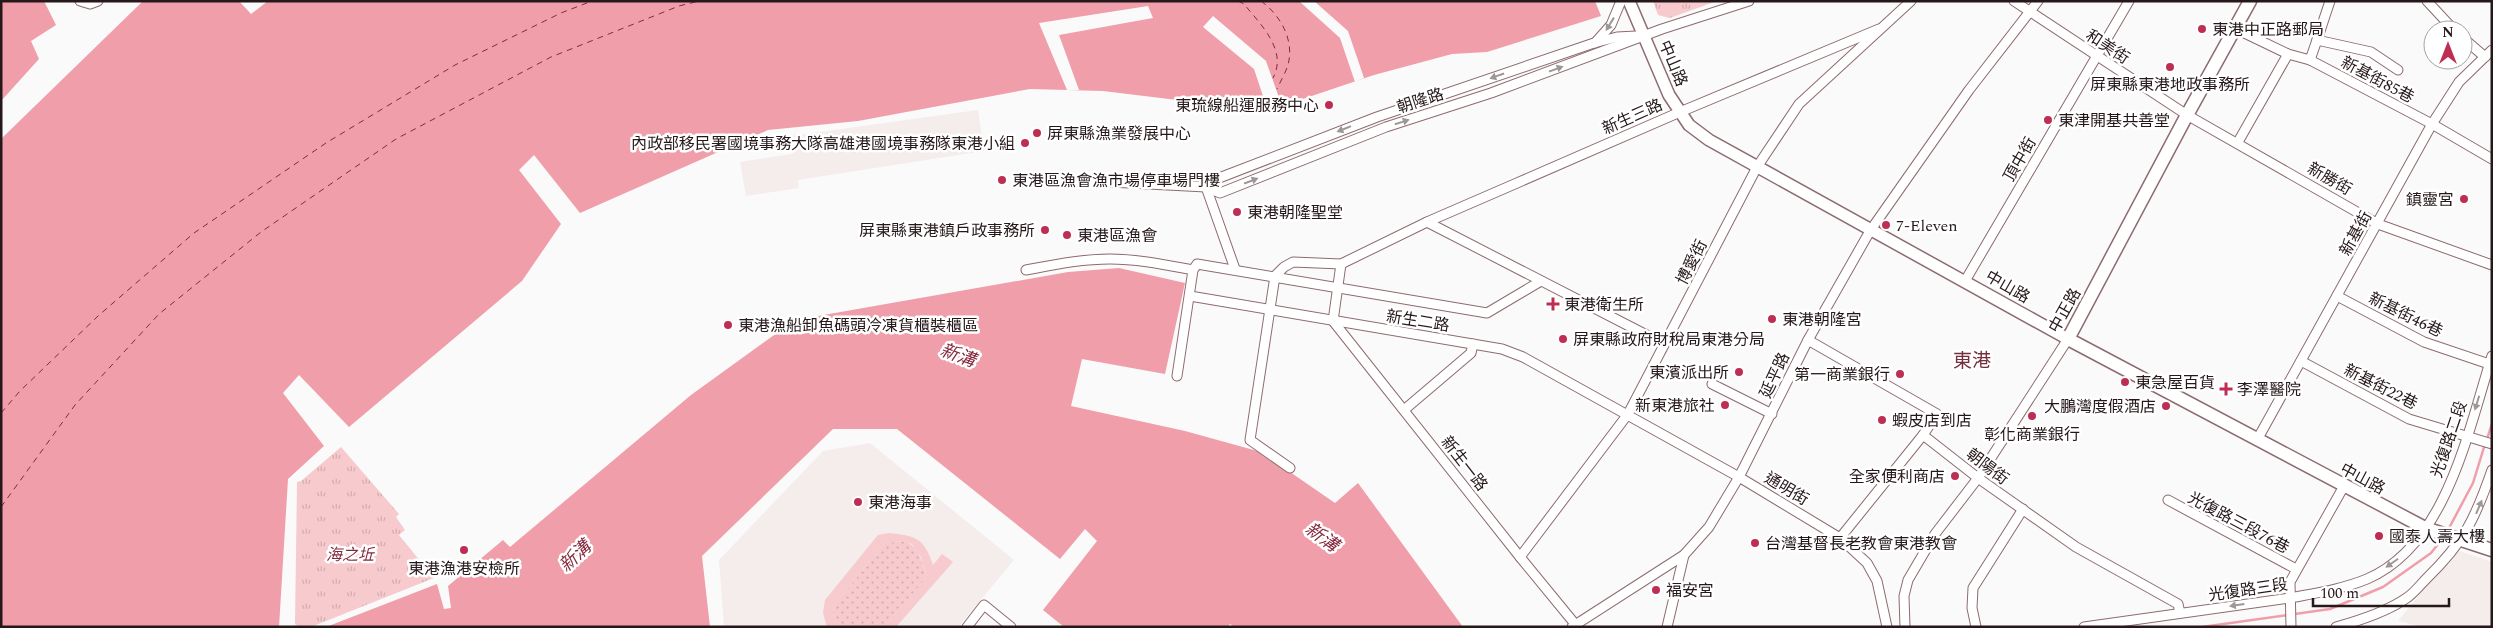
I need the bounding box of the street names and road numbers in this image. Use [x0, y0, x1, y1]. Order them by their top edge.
street label: 和美街 [2081, 24, 2134, 70]
street label: 中山路 [1653, 37, 1694, 90]
street label: 新基街85巷 [2337, 51, 2418, 109]
street label: 朝隆路 [1394, 82, 1447, 120]
street label: 新生三路 [1598, 93, 1667, 141]
street label: 頂中街 [1997, 133, 2042, 186]
street label: 新勝街 [2303, 156, 2356, 201]
street label: 新基街 [2334, 207, 2378, 260]
street label: 博愛街 [1670, 236, 1713, 289]
street label: 中山路 [1981, 264, 2034, 309]
street label: 中正路 [2043, 284, 2087, 337]
street label: 新基街46巷 [2364, 287, 2447, 343]
street label: 新生二路 [1384, 304, 1451, 338]
street label: 延平路 [1754, 349, 1796, 402]
street label: 新基街22巷 [2339, 358, 2422, 416]
street label: 光復路二段 [2425, 398, 2473, 481]
street label: 新生一路 [1435, 431, 1493, 496]
street label: 朝陽街 [1961, 443, 2014, 491]
street label: 中山路 [2336, 457, 2389, 501]
street label: 通明街 [1760, 466, 1813, 512]
street label: 光復路三段76巷 [2183, 486, 2294, 560]
street label: 光復路三段 [2207, 573, 2289, 607]

